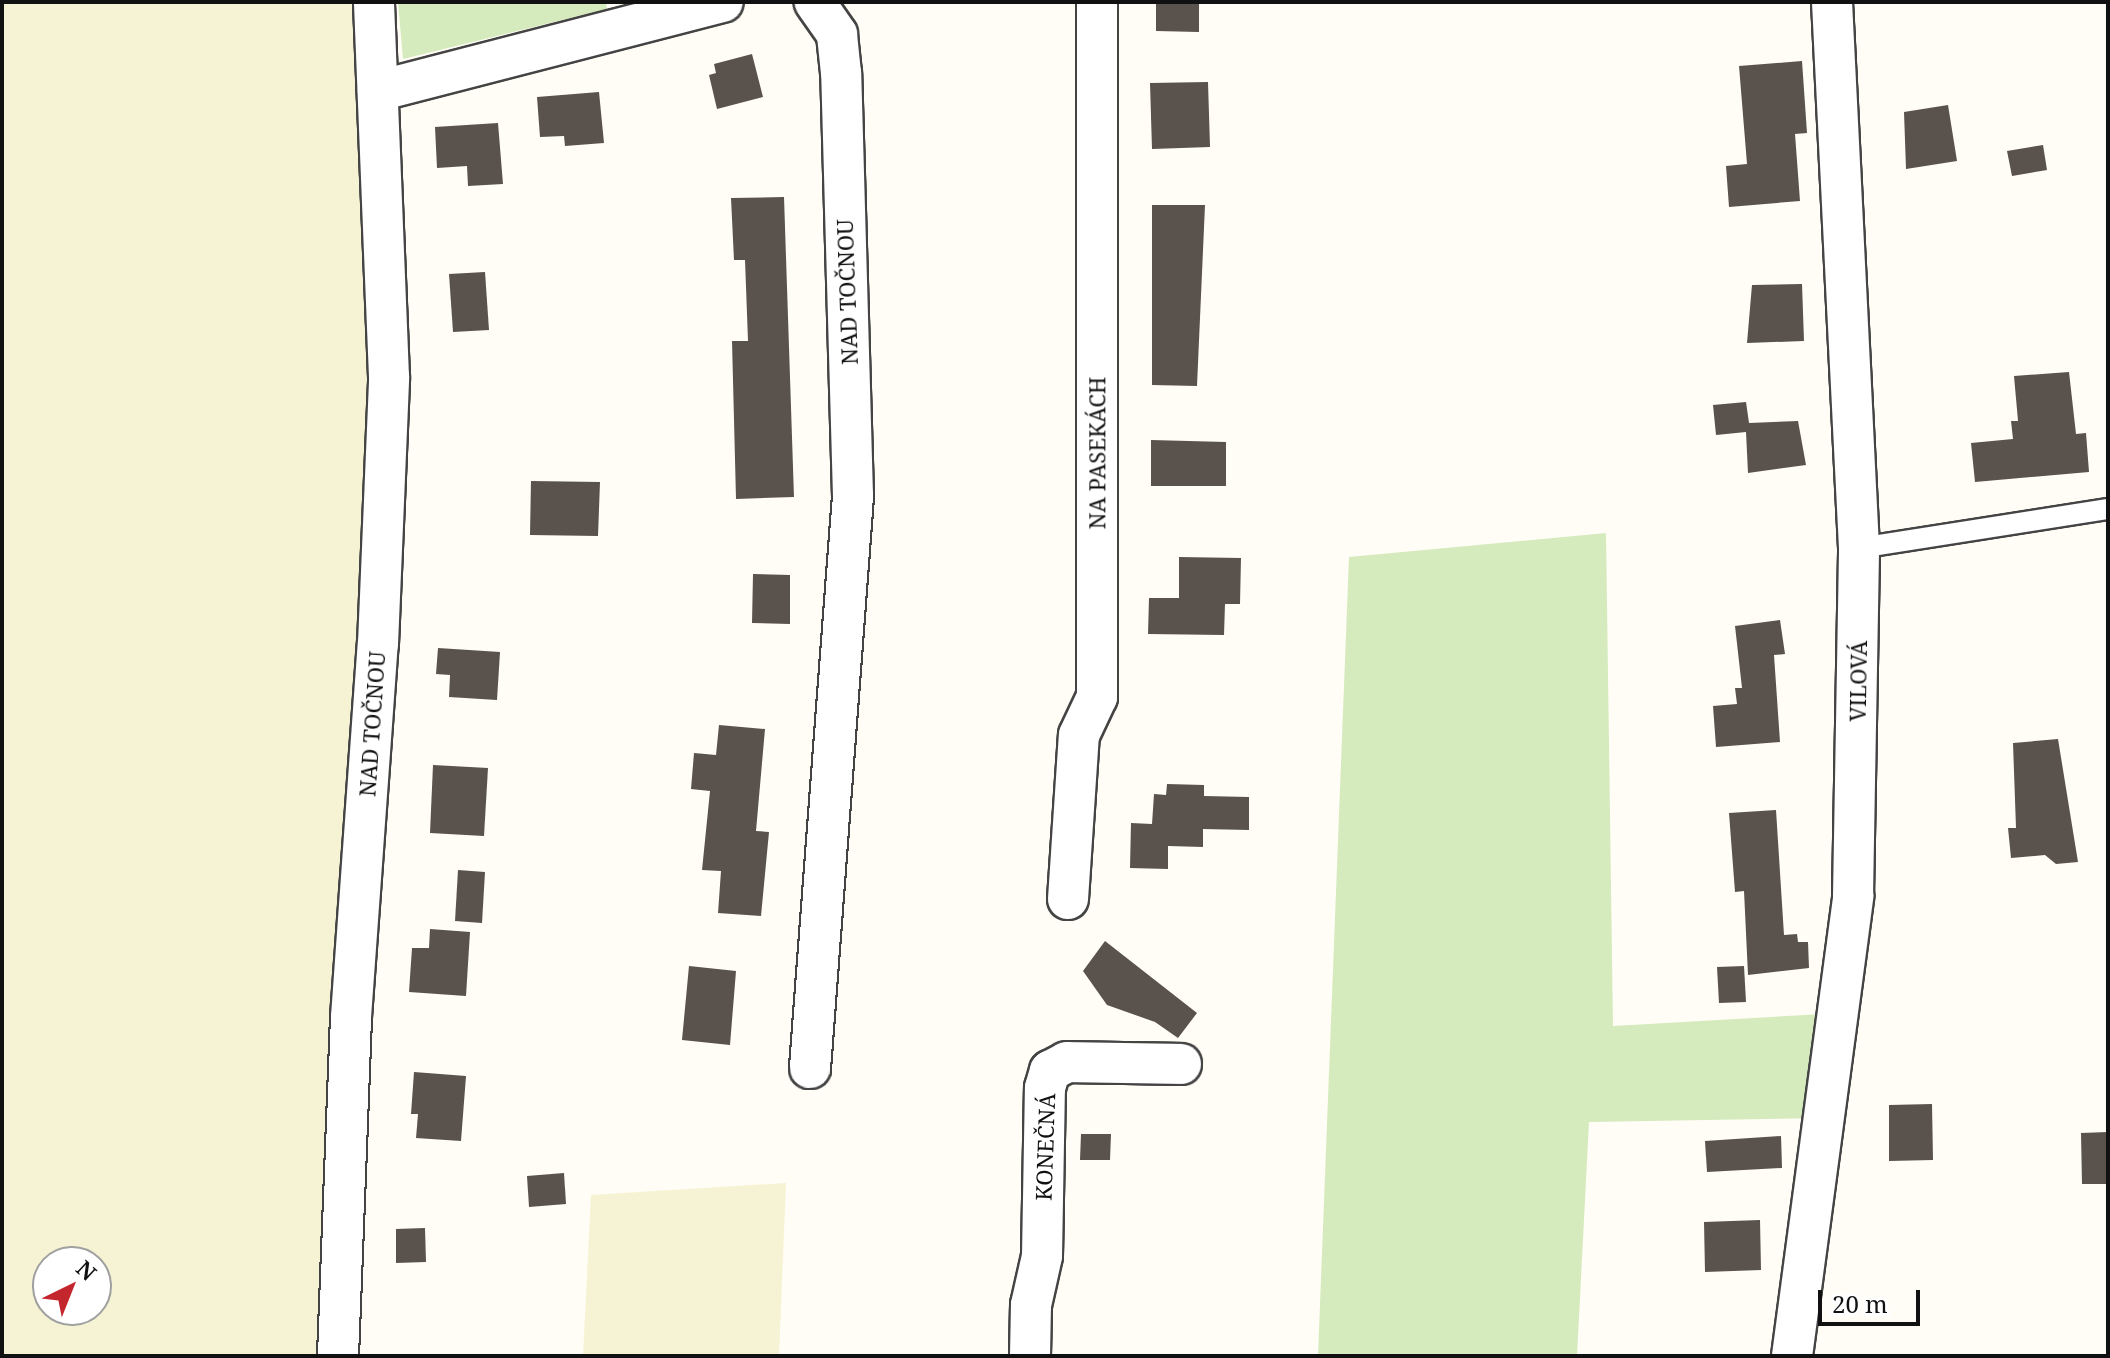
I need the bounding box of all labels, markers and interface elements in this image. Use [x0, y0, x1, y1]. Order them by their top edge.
street label: NAD TOČNOU [831, 219, 863, 365]
street label: NA PASEKÁCH [1084, 377, 1110, 529]
street label: VILOVÁ [1844, 640, 1872, 722]
street label: NAD TOČNOU [354, 650, 390, 798]
street label: KONEČNÁ [1030, 1093, 1060, 1201]
north arrow [32, 1246, 112, 1326]
text: N [70, 1253, 104, 1287]
scale bar [1822, 1274, 1924, 1324]
text: 20 m [1832, 1287, 1888, 1320]

